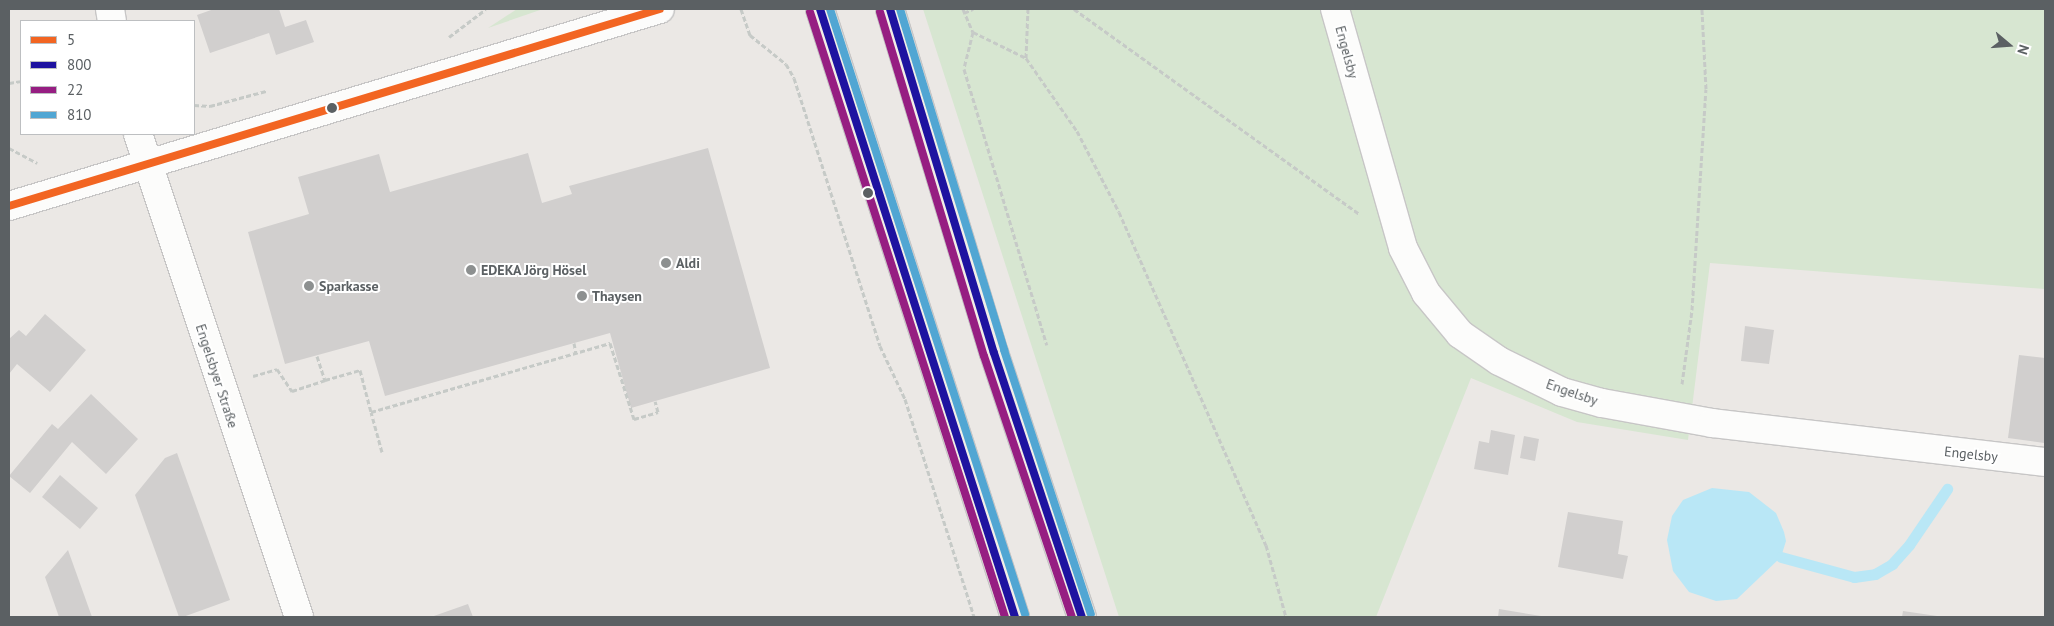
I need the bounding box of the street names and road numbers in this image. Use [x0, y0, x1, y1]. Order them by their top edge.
street label: Engelsby [1332, 24, 1362, 80]
street label: Engelsbyer Straße [192, 322, 242, 430]
street label: Engelsby [1544, 375, 1600, 409]
street label: Engelsby [1943, 443, 1999, 465]

